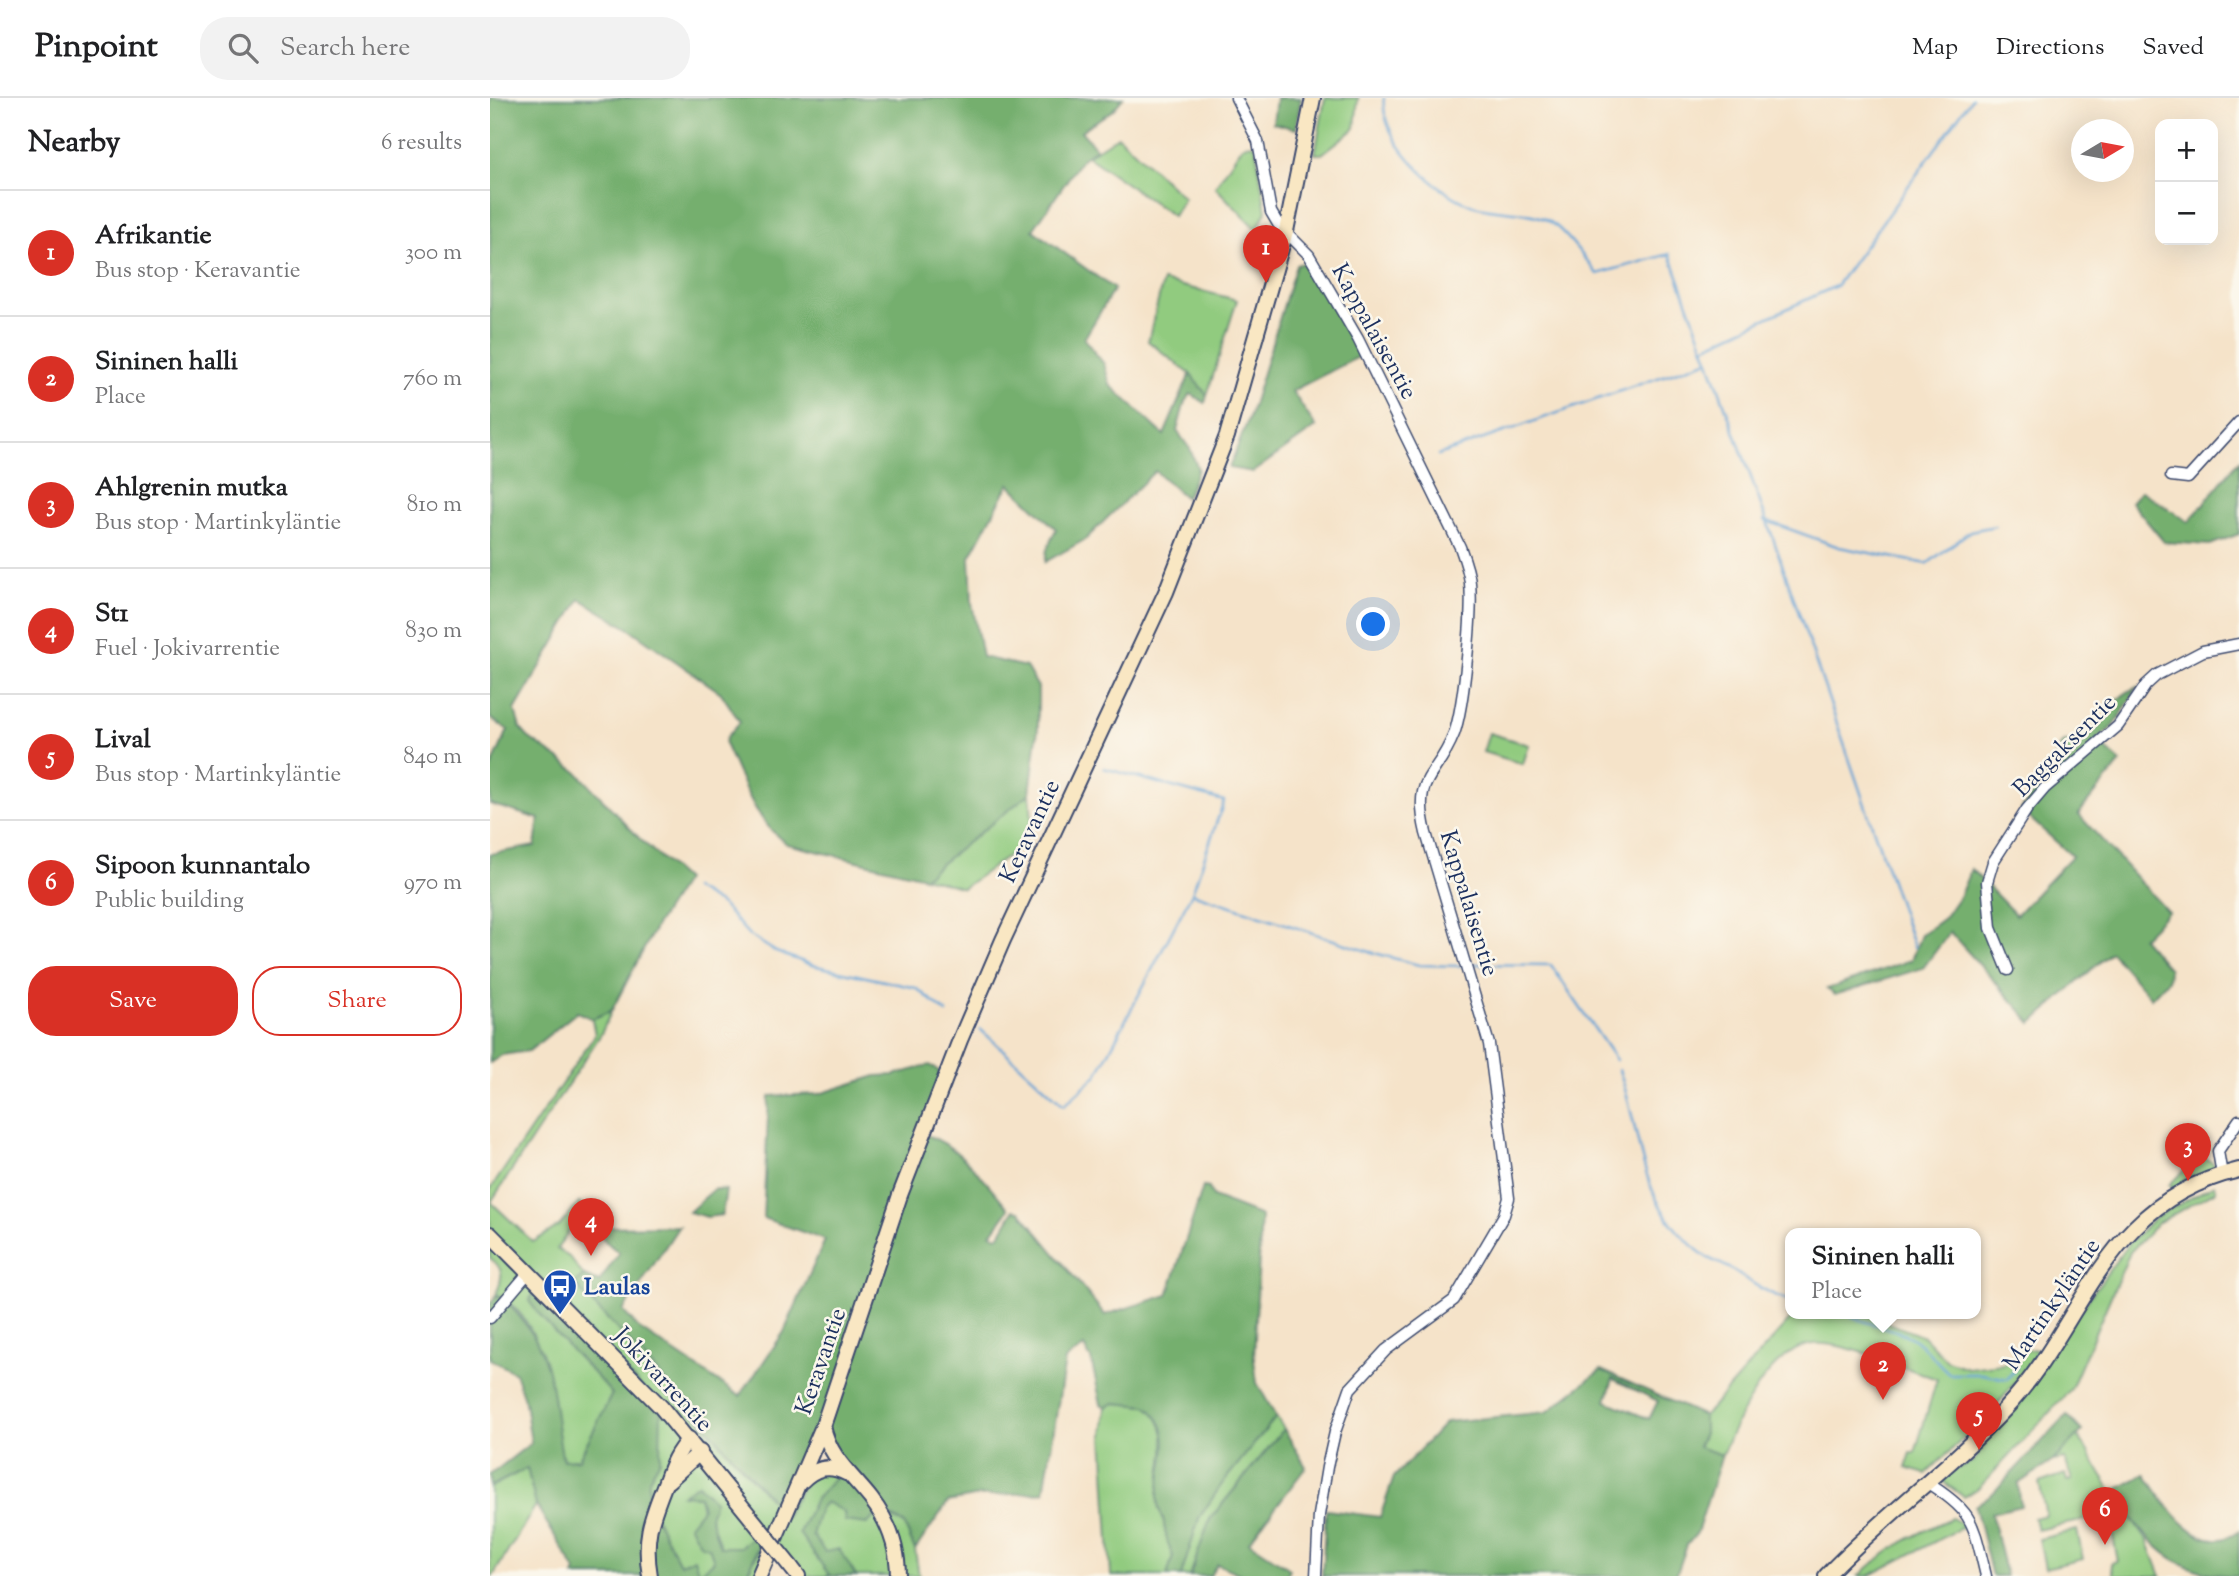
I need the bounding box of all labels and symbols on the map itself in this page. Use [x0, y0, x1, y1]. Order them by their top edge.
north arrow [2071, 119, 2134, 182]
pin: 1 [1243, 225, 1289, 283]
street label: Kappalaisentie [1322, 258, 1425, 406]
your location [1356, 607, 1390, 641]
street label: Baggaksentie [2006, 687, 2125, 806]
street label: Keravantie [992, 774, 1070, 889]
street label: Kappalaisentie [1430, 826, 1506, 981]
pin: 3 [2165, 1123, 2211, 1181]
pin: 4 [568, 1198, 614, 1256]
street label: Martinkyläntie [1996, 1232, 2110, 1378]
bus stop icon: Laulas [541, 1267, 579, 1316]
place label: Laulas [584, 1271, 650, 1305]
street label: Keravantie [788, 1304, 856, 1420]
street label: Jokivarrentie [604, 1319, 720, 1440]
pin: 2 [1860, 1342, 1906, 1400]
pin: 5 [1956, 1392, 2002, 1450]
pin: 6 [2082, 1487, 2128, 1545]

